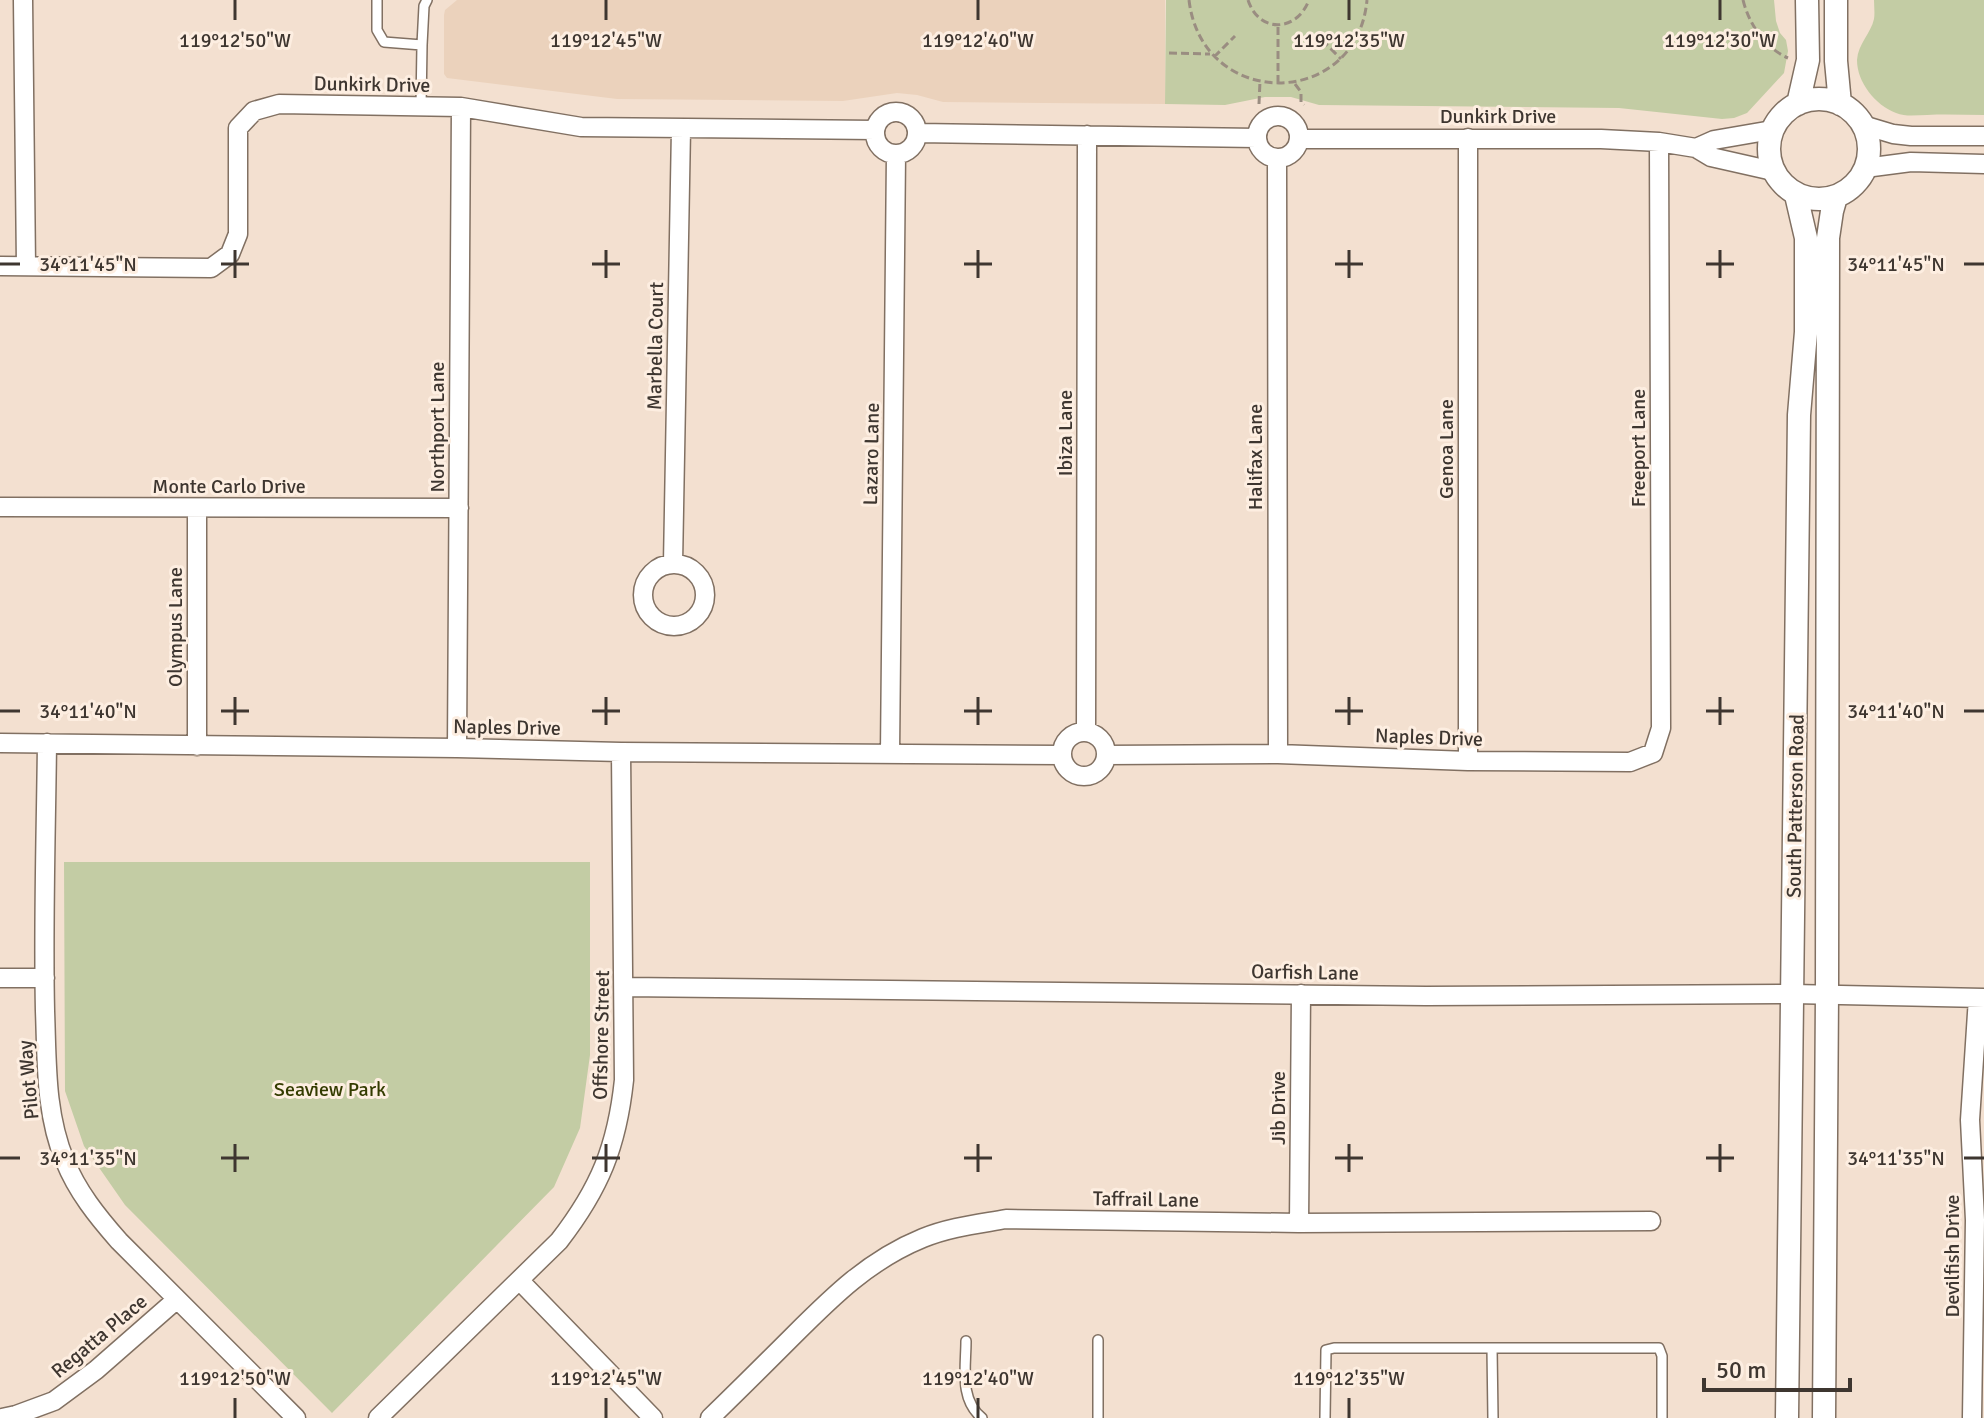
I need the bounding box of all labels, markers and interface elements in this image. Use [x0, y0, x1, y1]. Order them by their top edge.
text: 119°12'50"W [179, 28, 291, 53]
text: 119°12'45"W [550, 28, 662, 53]
text: 119°12'40"W [922, 28, 1034, 53]
text: 119°12'35"W [1293, 28, 1405, 53]
text: 119°12'30"W [1664, 28, 1776, 53]
street label: Dunkirk Drive [313, 71, 431, 98]
street label: Dunkirk Drive [1440, 104, 1556, 129]
text: 34°11'45"N [39, 252, 137, 277]
text: 34°11'45"N [1847, 252, 1945, 277]
street label: Marbella Court [642, 282, 669, 410]
street label: Northport Lane [425, 361, 450, 493]
street label: Freeport Lane [1626, 389, 1651, 507]
street label: Ibiza Lane [1053, 390, 1078, 476]
street label: Genoa Lane [1434, 399, 1459, 499]
street label: Lazaro Lane [858, 403, 885, 505]
street label: Halifax Lane [1243, 404, 1268, 510]
street label: Monte Carlo Drive [152, 474, 306, 499]
street label: Olympus Lane [163, 567, 188, 687]
text: 34°11'40"N [39, 699, 137, 724]
text: 34°11'40"N [1847, 699, 1945, 724]
street label: Naples Drive [453, 714, 561, 741]
street label: South Patterson Road [1781, 714, 1810, 898]
street label: Naples Drive [1375, 723, 1483, 752]
street label: Oarfish Lane [1251, 959, 1359, 986]
street label: Offshore Street [588, 970, 615, 1100]
street label: Pilot Way [13, 1039, 44, 1121]
street label: Jib Drive [1266, 1071, 1291, 1145]
park label: Seaview Park [274, 1077, 386, 1102]
text: 34°11'35"N [39, 1146, 137, 1171]
text: 34°11'35"N [1847, 1146, 1945, 1171]
street label: Taffrail Lane [1093, 1186, 1199, 1213]
street label: Devilfish Drive [1940, 1194, 1965, 1318]
street label: Regatta Place [46, 1289, 152, 1384]
scale bar [1704, 1342, 1850, 1392]
text: 50 m [1716, 1355, 1766, 1385]
text: 119°12'50"W [179, 1366, 291, 1391]
text: 119°12'45"W [550, 1366, 662, 1391]
text: 119°12'40"W [922, 1366, 1034, 1391]
text: 119°12'35"W [1293, 1366, 1405, 1391]

